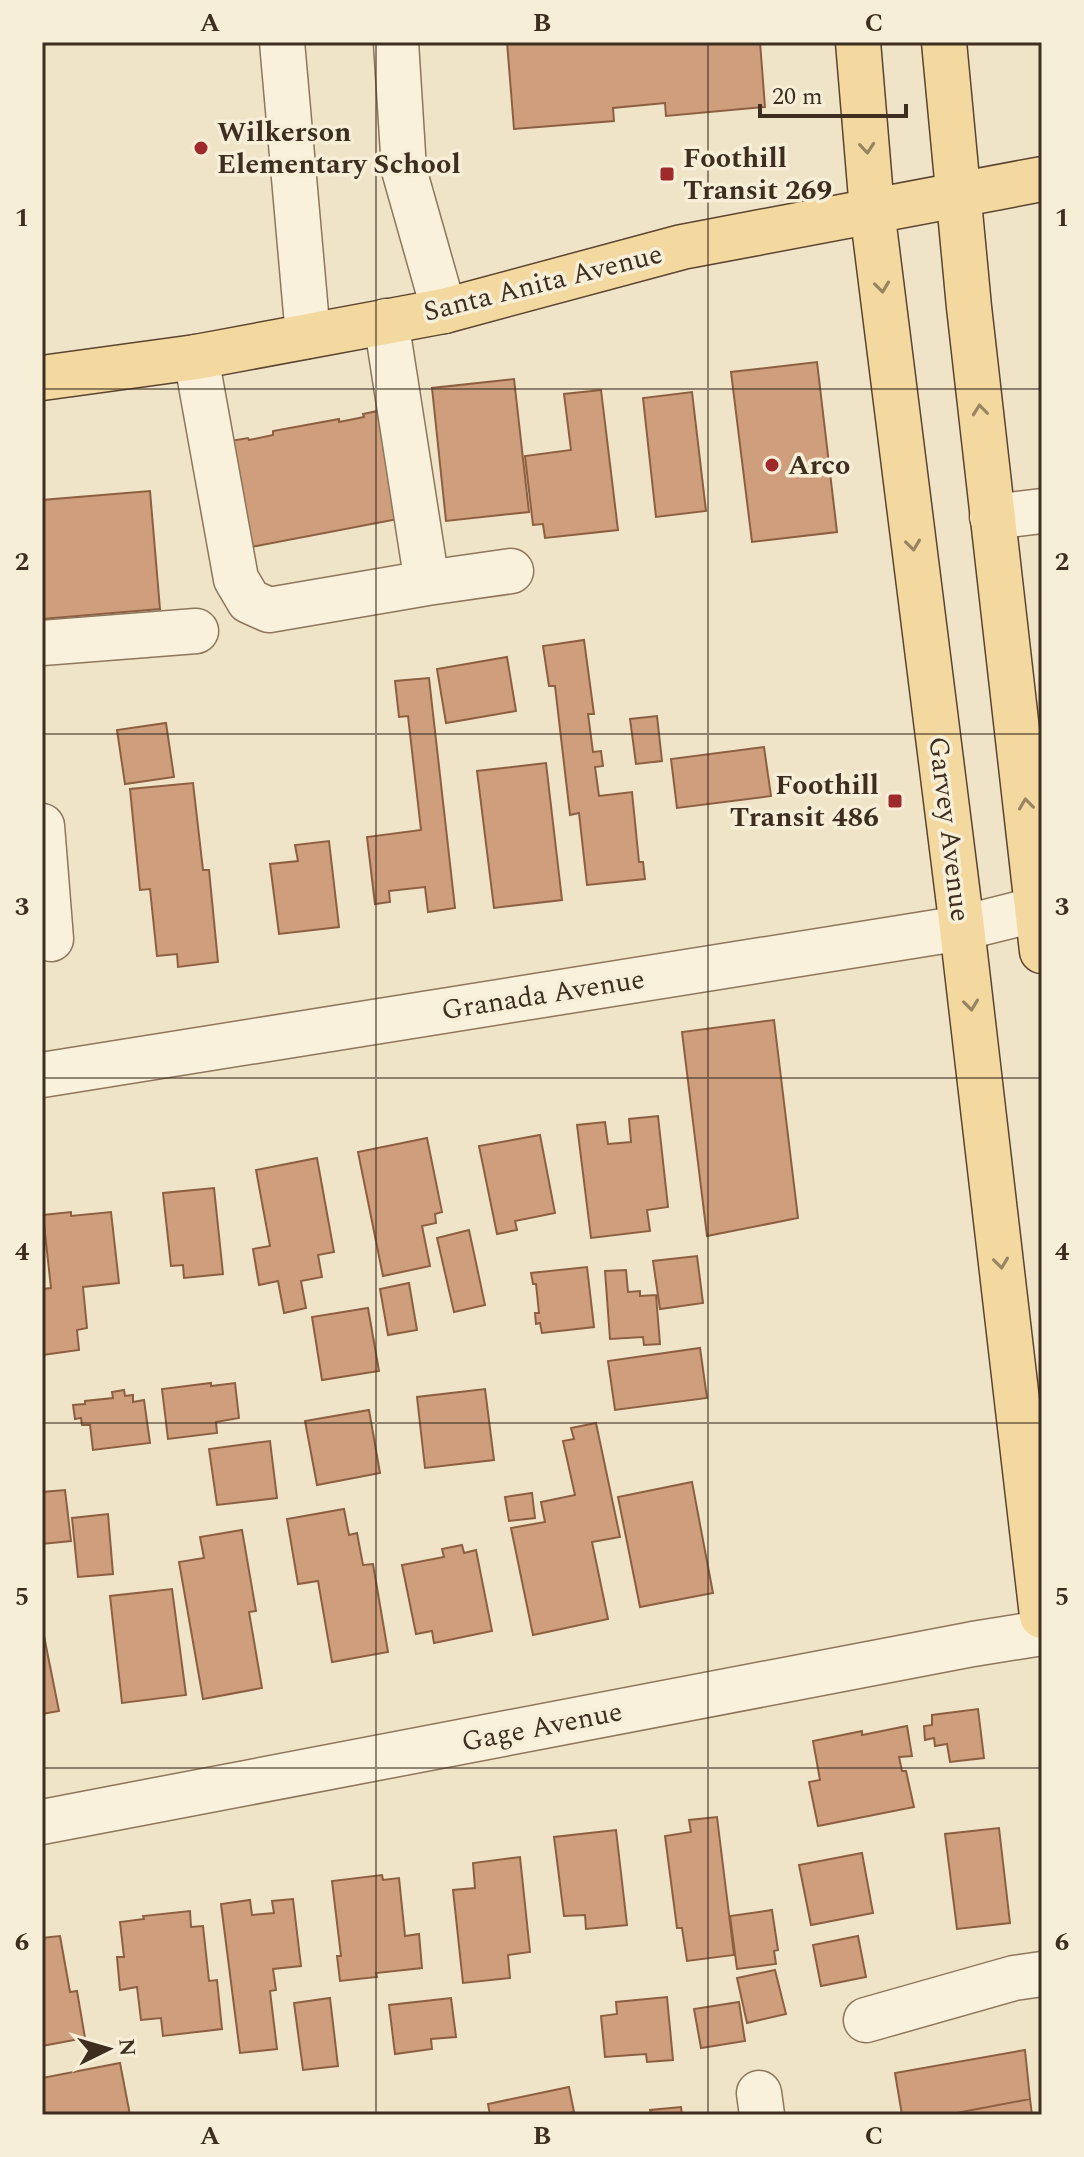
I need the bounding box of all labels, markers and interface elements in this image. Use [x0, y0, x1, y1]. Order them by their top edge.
text: A [200, 3, 220, 43]
text: B [533, 3, 551, 43]
text: C [865, 3, 883, 43]
scale bar [760, 68, 906, 118]
text: 20 m [772, 79, 823, 115]
place label: Wilkerson Elementary School [217, 111, 461, 186]
place label: Foothill Transit 269 [683, 137, 832, 212]
marker: Wilkerson Elementary School [192, 139, 210, 157]
one-way arrow [858, 142, 875, 155]
marker: Foothill Transit 269 [658, 165, 676, 183]
text: 1 [15, 198, 29, 238]
text: 1 [1055, 198, 1069, 238]
street label: Santa Anita Avenue [419, 233, 667, 333]
one-way arrow [873, 281, 890, 294]
one-way arrow [972, 403, 989, 416]
place label: Arco [788, 444, 850, 487]
marker: Arco [763, 456, 781, 474]
one-way arrow [905, 539, 922, 552]
text: 2 [15, 542, 29, 582]
text: 2 [1055, 542, 1069, 582]
street label: Garvey Avenue [916, 734, 982, 924]
place label: Foothill Transit 486 [730, 764, 879, 839]
marker: Foothill Transit 486 [886, 792, 904, 810]
one-way arrow [1017, 797, 1034, 810]
text: 3 [15, 887, 29, 927]
text: 3 [1055, 887, 1069, 927]
street label: Granada Avenue [438, 958, 648, 1032]
one-way arrow [962, 998, 979, 1012]
text: 4 [15, 1232, 30, 1272]
text: 4 [1055, 1232, 1070, 1272]
one-way arrow [993, 1257, 1010, 1270]
text: 5 [15, 1577, 29, 1617]
text: 5 [1055, 1577, 1069, 1617]
street label: Gage Avenue [458, 1690, 626, 1764]
text: 6 [15, 1922, 29, 1962]
text: 6 [1055, 1922, 1069, 1962]
north arrow [68, 2009, 148, 2089]
text: N [109, 2037, 144, 2058]
text: A [200, 2116, 220, 2156]
text: B [533, 2116, 551, 2156]
text: C [865, 2116, 883, 2156]

